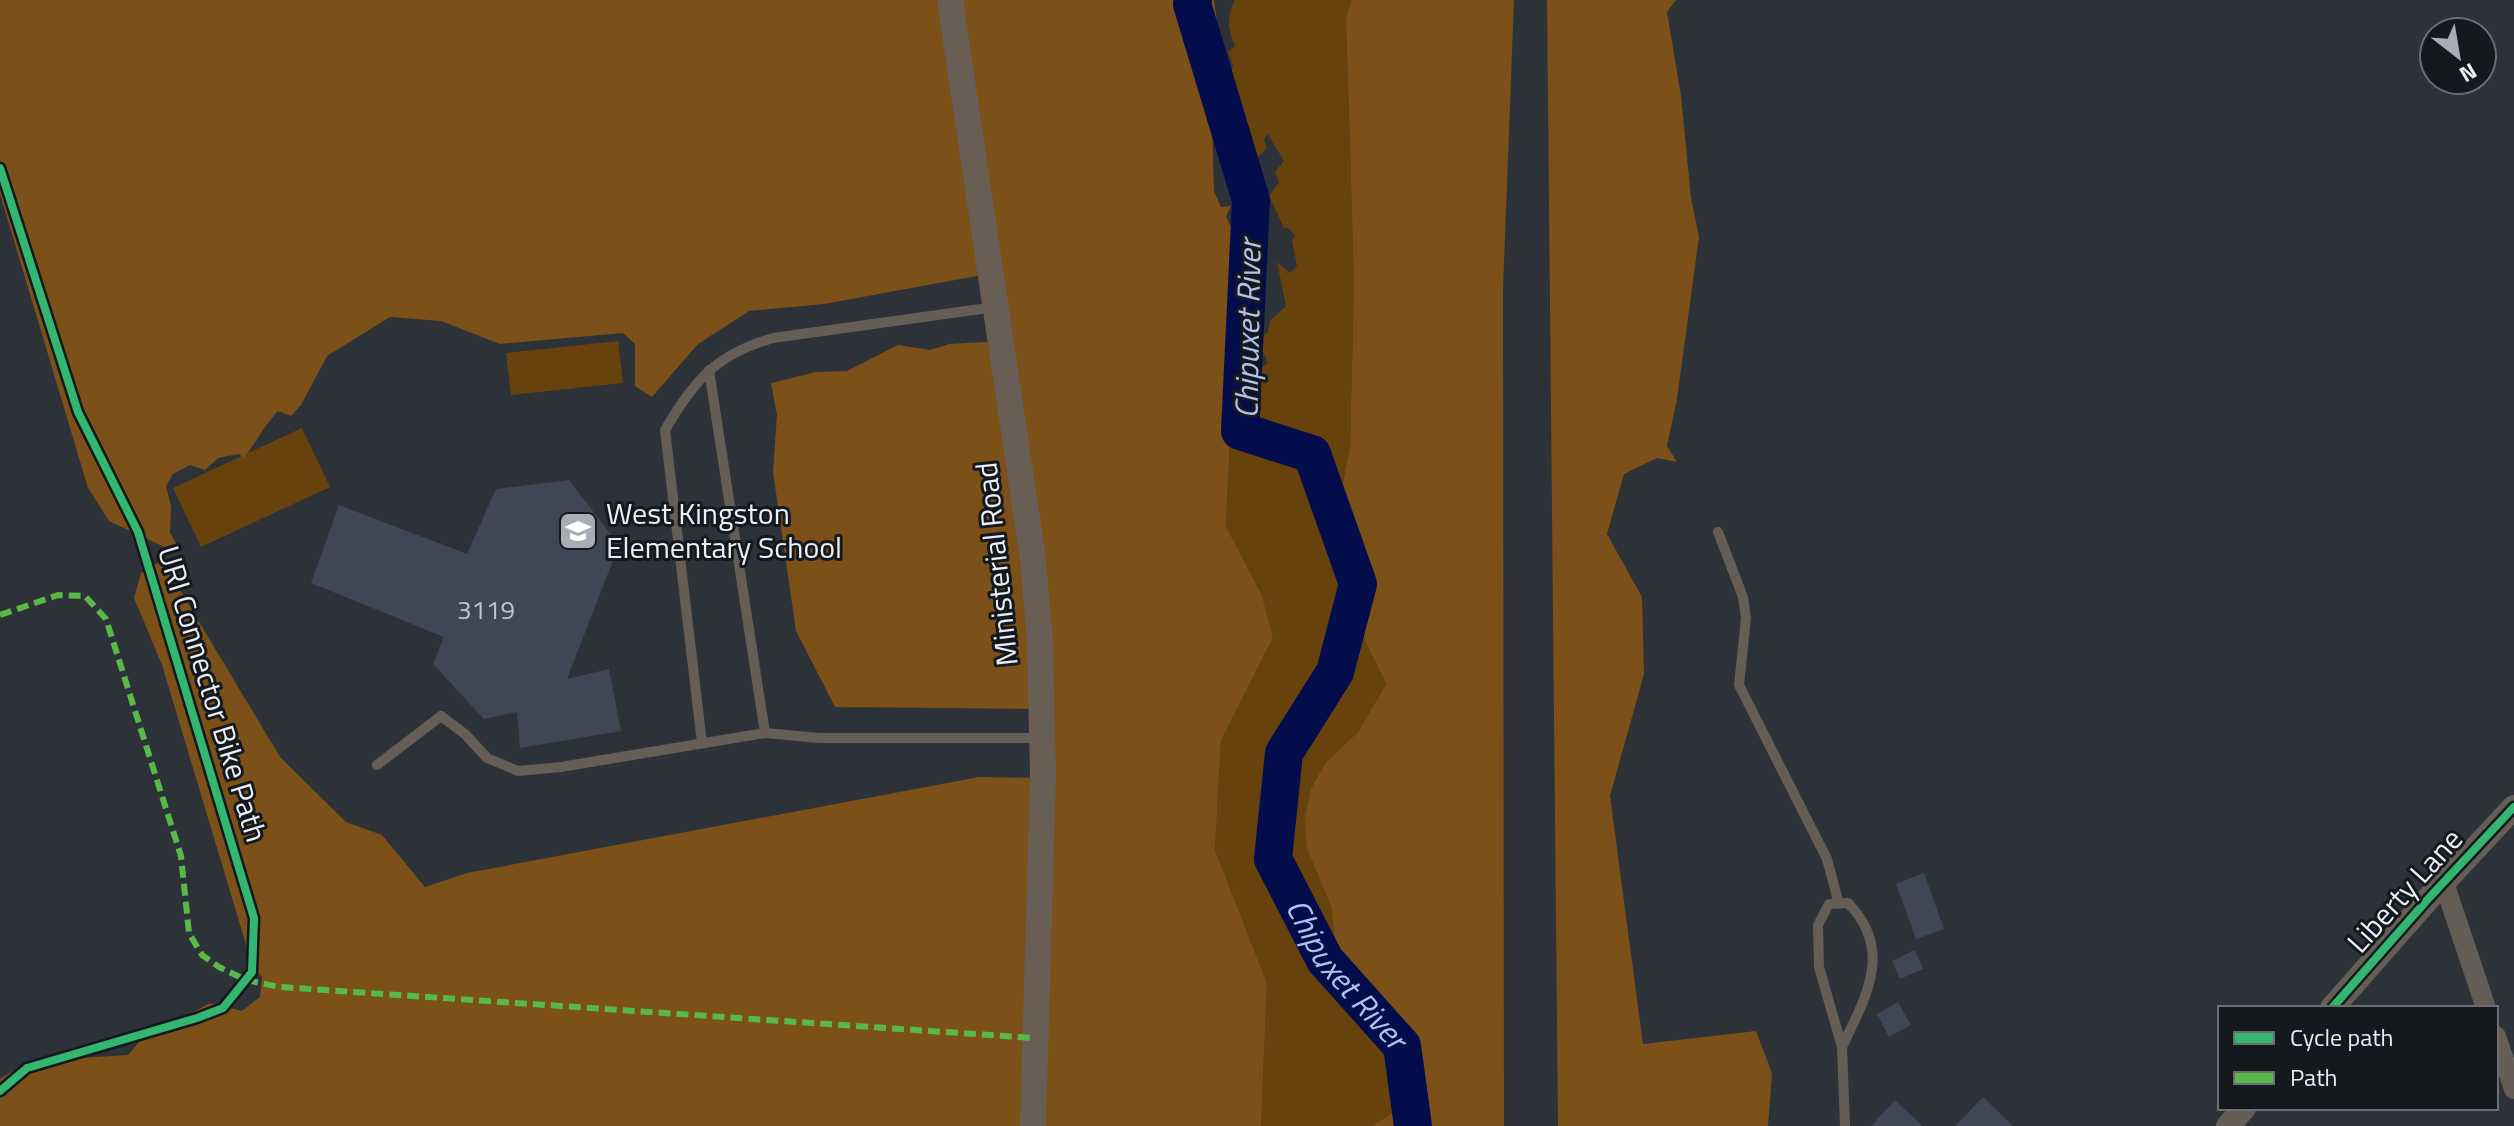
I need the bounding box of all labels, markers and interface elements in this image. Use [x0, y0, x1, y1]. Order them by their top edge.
north arrow [2418, 16, 2498, 96]
text: N [2453, 55, 2484, 92]
water label: Chipuxet River [1221, 235, 1273, 419]
street label: Ministerial Road [962, 460, 1030, 668]
place label: West Kingston Elementary School [606, 490, 842, 570]
school or university icon: West Kingston Elementary School [557, 510, 599, 552]
street label: URI Connector Bike Path [146, 540, 280, 847]
house number: 3119 [457, 590, 515, 629]
street label: Liberty Lane [2335, 818, 2473, 963]
water label: Chipuxet River [1274, 890, 1422, 1063]
legend [2218, 1006, 2498, 1110]
text: Cycle path [2290, 1019, 2393, 1055]
text: Path [2290, 1059, 2337, 1095]

